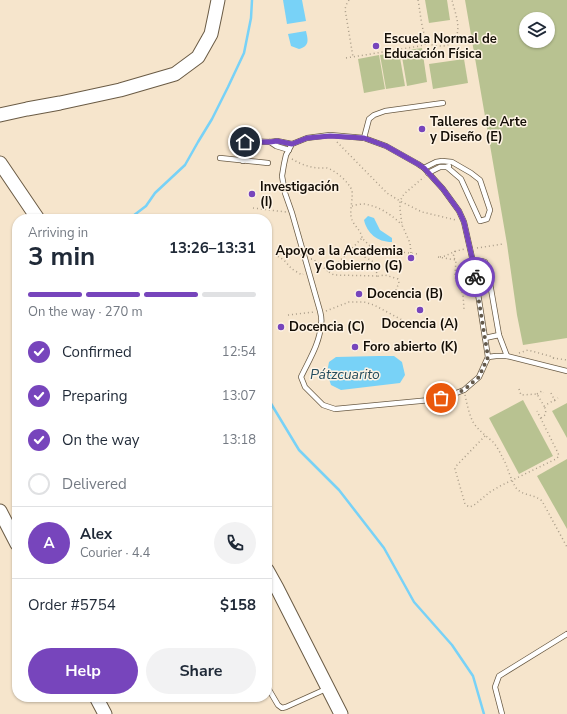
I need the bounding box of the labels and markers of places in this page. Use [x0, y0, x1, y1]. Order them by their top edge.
place label: Escuela Normal de Educación Física [384, 30, 497, 63]
marker: Escuela Normal de Educación Física [371, 41, 381, 51]
place label: Talleres de Arte y Diseño (E) [429, 113, 527, 146]
marker: Talleres de Arte y Diseño (E) [417, 124, 427, 134]
pin [228, 125, 262, 159]
place label: Investigación (I) [260, 178, 339, 211]
marker: Investigación (I) [247, 189, 257, 199]
place label: Apoyo a la Academia y Gobierno (G) [276, 242, 403, 275]
marker: Apoyo a la Academia y Gobierno (G) [406, 253, 416, 263]
place label: Docencia (B) [367, 285, 443, 303]
marker: Docencia (B) [354, 289, 364, 299]
marker: Docencia (A) [415, 305, 425, 315]
place label: Docencia (A) [381, 315, 459, 333]
place label: Docencia (C) [289, 318, 365, 336]
marker: Docencia (C) [276, 322, 286, 332]
place label: Foro abierto (K) [363, 338, 458, 356]
marker: Foro abierto (K) [350, 342, 360, 352]
pin [424, 381, 458, 415]

